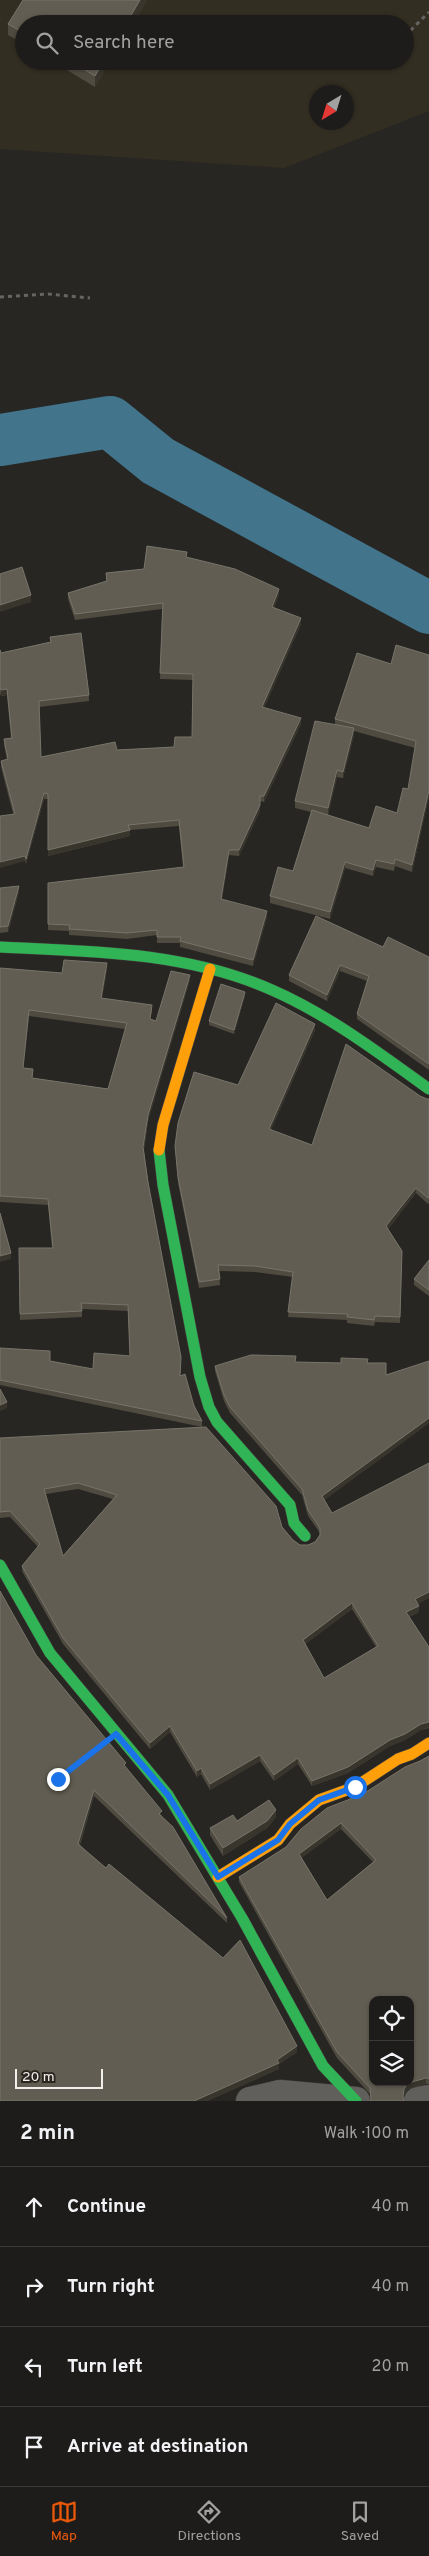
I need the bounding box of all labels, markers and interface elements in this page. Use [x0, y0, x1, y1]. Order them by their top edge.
search box [15, 15, 414, 70]
icon: search [33, 29, 61, 57]
text: Search here [73, 31, 175, 55]
north arrow [309, 85, 354, 130]
route end [47, 1768, 70, 1791]
route start [344, 1776, 367, 1799]
map controls [369, 1996, 414, 2086]
button: locate [369, 1996, 414, 2041]
button: layers [369, 2041, 414, 2086]
scale bar [15, 2066, 102, 2089]
text: 20 m [22, 2069, 55, 2086]
text: 2 min [20, 2120, 75, 2147]
text: Walk · 100 m [324, 2124, 409, 2144]
icon: ahead [20, 2193, 48, 2221]
text: Continue [67, 2195, 146, 2219]
text: 40 m [371, 2197, 409, 2217]
icon: right [20, 2273, 48, 2301]
text: Turn right [67, 2275, 155, 2299]
text: 40 m [371, 2277, 409, 2297]
icon: left [20, 2353, 48, 2381]
text: Turn left [67, 2355, 143, 2379]
text: 20 m [372, 2357, 409, 2377]
icon: arrive [20, 2433, 48, 2461]
text: Arrive at destination [67, 2435, 248, 2459]
tab: Map [50, 2498, 78, 2545]
tab: Directions [177, 2498, 241, 2545]
tab: Saved [341, 2498, 379, 2545]

